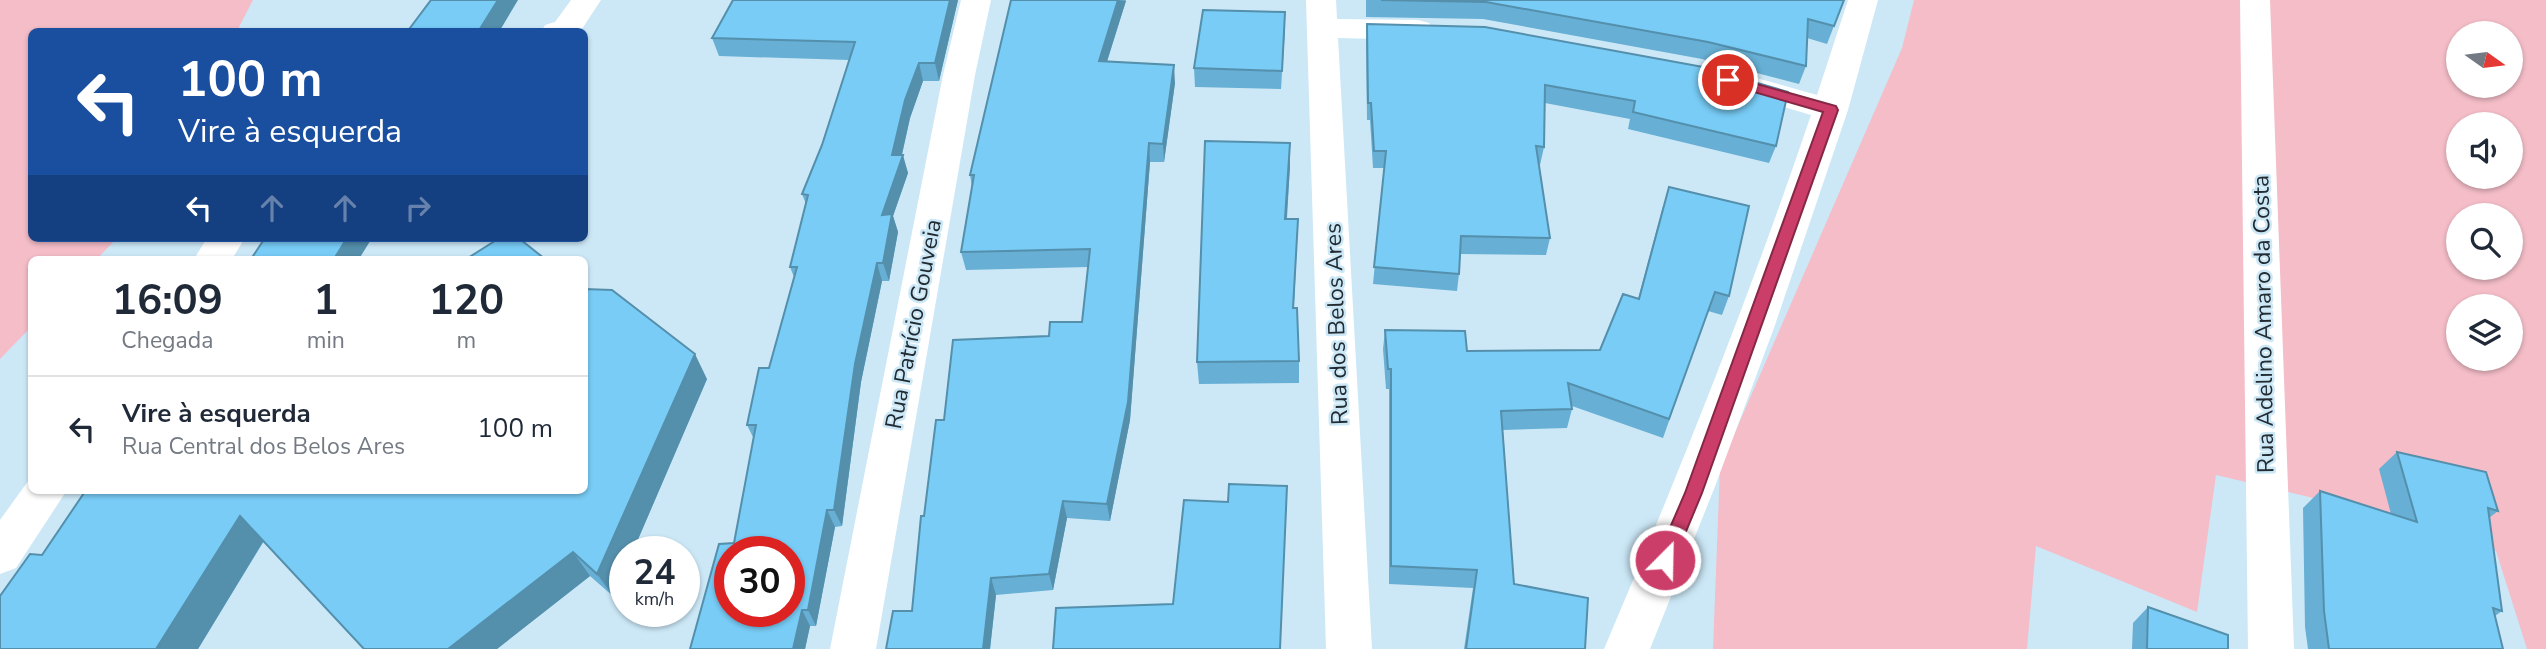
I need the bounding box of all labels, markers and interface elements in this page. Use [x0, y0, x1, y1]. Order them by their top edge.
north arrow [2446, 21, 2524, 98]
map controls [2446, 21, 2523, 371]
text: 100 m [178, 46, 322, 113]
pin [1698, 50, 1758, 110]
icon: left [63, 56, 154, 147]
icon: arrive [1709, 61, 1747, 99]
text: Vire à esquerda [178, 110, 402, 153]
button: sound [2446, 112, 2523, 189]
street label: Rua Adelino Amaro da Costa [2245, 175, 2282, 473]
icon: left [180, 189, 218, 227]
icon: ahead [253, 189, 291, 227]
icon: ahead [326, 189, 364, 227]
icon: right [399, 189, 437, 227]
button: search [2446, 203, 2523, 280]
street label: Rua Patrício Gouveia [878, 217, 949, 431]
street label: Rua dos Belos Ares [1317, 223, 1356, 425]
text: 16:09 [112, 272, 223, 329]
text: 1 [313, 272, 338, 329]
text: 120 [429, 272, 504, 329]
button: layers [2446, 294, 2523, 371]
text: Chegada [121, 325, 213, 356]
text: min [307, 325, 345, 356]
text: m [457, 325, 476, 356]
text: Vire à esquerda [122, 396, 311, 431]
icon: left [63, 410, 101, 448]
text: 100 m [477, 411, 553, 446]
text: Rua Central dos Belos Ares [122, 431, 405, 462]
position arrow [1628, 523, 1702, 597]
speed limit sign: 30 [714, 536, 805, 627]
text: 24 [633, 549, 676, 596]
text: km/h [635, 587, 674, 611]

